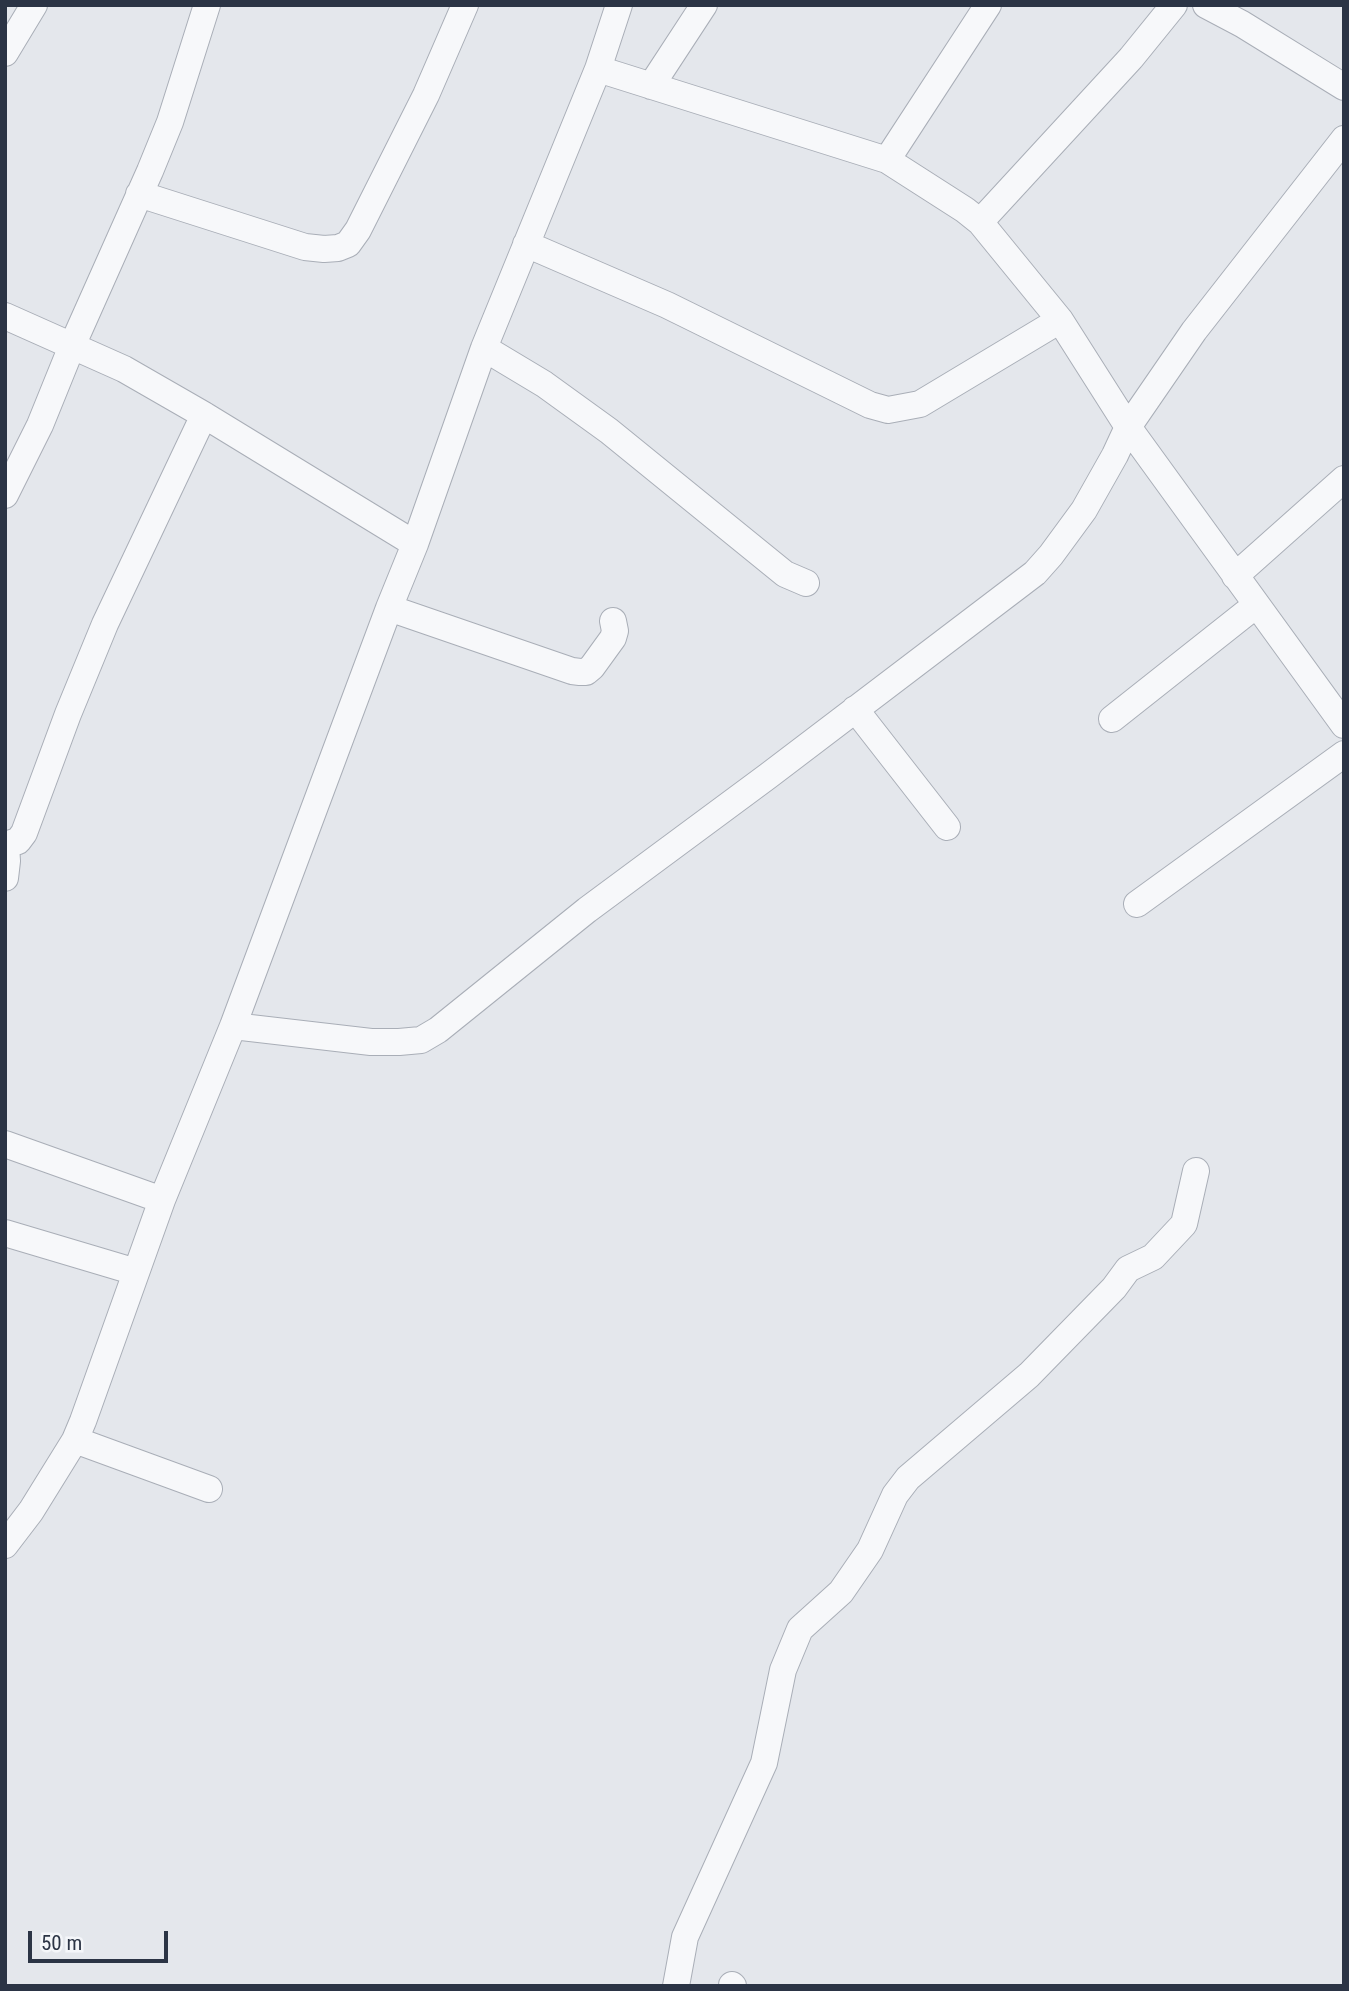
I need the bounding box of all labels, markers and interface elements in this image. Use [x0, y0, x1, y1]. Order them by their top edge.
scale bar [32, 1918, 172, 1962]
text: 50 m [41, 1931, 82, 1955]

